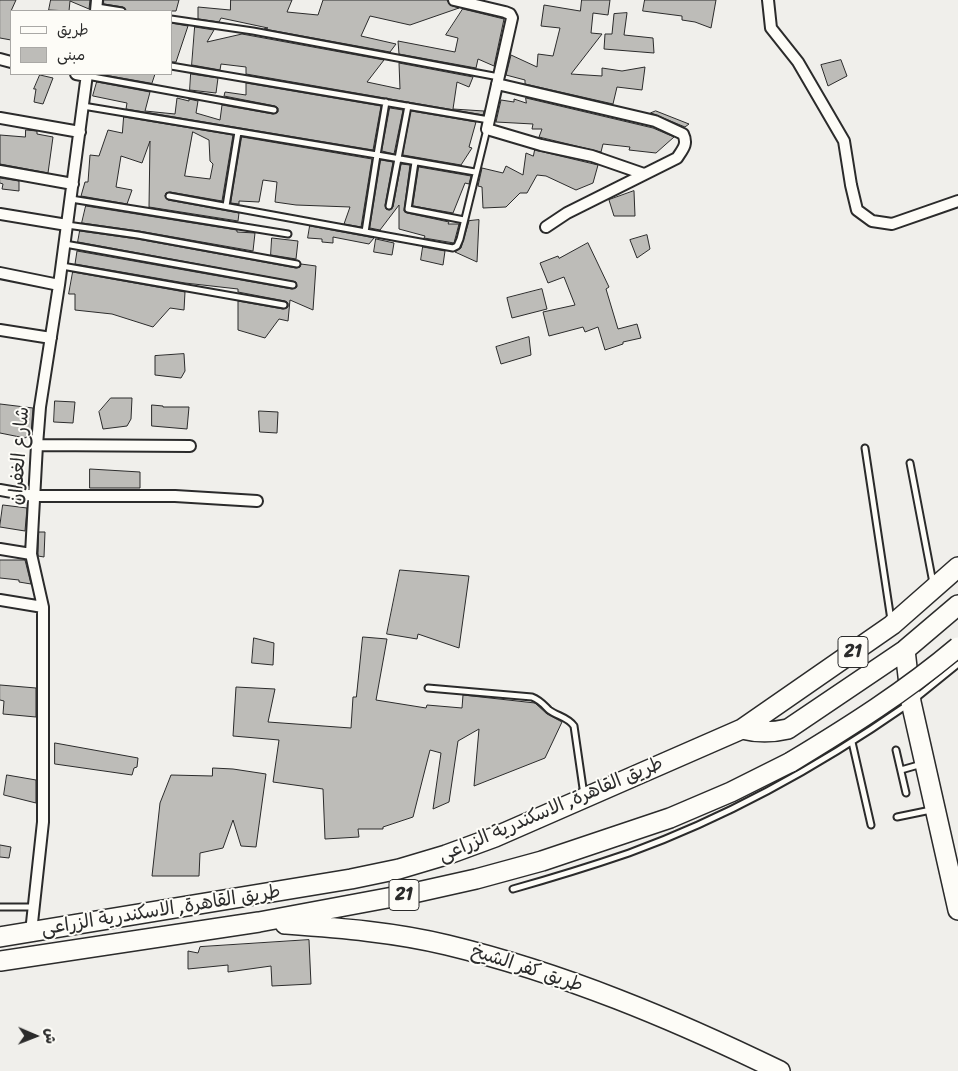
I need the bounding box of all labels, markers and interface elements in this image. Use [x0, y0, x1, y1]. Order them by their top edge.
legend [10, 10, 172, 75]
text: طريق [57, 17, 89, 43]
text: مبنى [57, 42, 85, 68]
street label: شارع الغفران [5, 406, 35, 506]
road number: 21 [838, 636, 868, 668]
street label: طريق القاهرة, الاسكندرية الزراعى [435, 752, 667, 868]
road number: 21 [389, 880, 419, 910]
street label: طريق القاهرة, الاسكندرية الزراعى [40, 881, 282, 941]
street label: طريق كفر الشيخ [468, 940, 586, 998]
north arrow [10, 1011, 60, 1061]
text: ش [38, 1028, 63, 1044]

